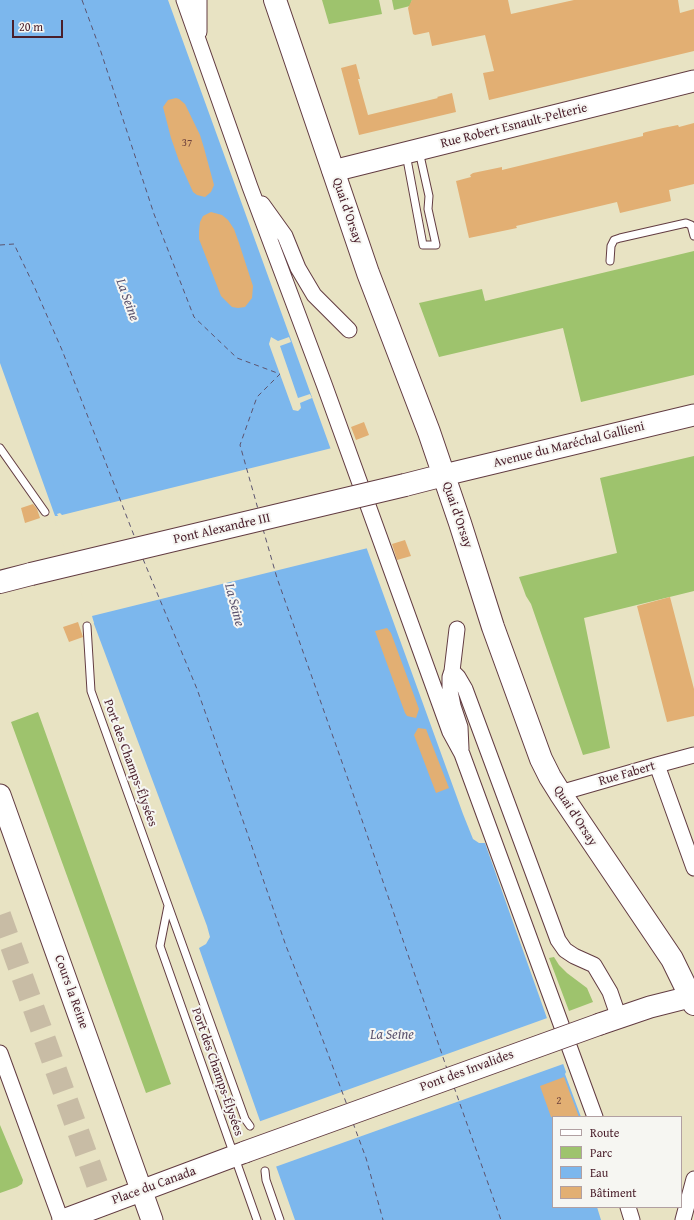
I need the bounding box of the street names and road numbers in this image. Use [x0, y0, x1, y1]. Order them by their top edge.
street label: Rue Robert Esnault-Pelterie [439, 100, 589, 152]
street label: Quai d'Orsay [328, 176, 366, 246]
street label: Avenue du Maréchal Gallieni [492, 419, 646, 471]
street label: Quai d'Orsay [438, 480, 476, 550]
street label: Pont Alexandre III [172, 510, 272, 548]
street label: Port des Champs-Élysées [100, 697, 160, 829]
street label: Rue Fabert [597, 758, 657, 790]
street label: Quai d'Orsay [550, 783, 600, 849]
street label: Cours la Reine [50, 953, 92, 1031]
street label: Port des Champs-Élysées [188, 1006, 246, 1138]
street label: Pont des Invalides [418, 1047, 516, 1095]
street label: Place du Canada [110, 1164, 198, 1208]

